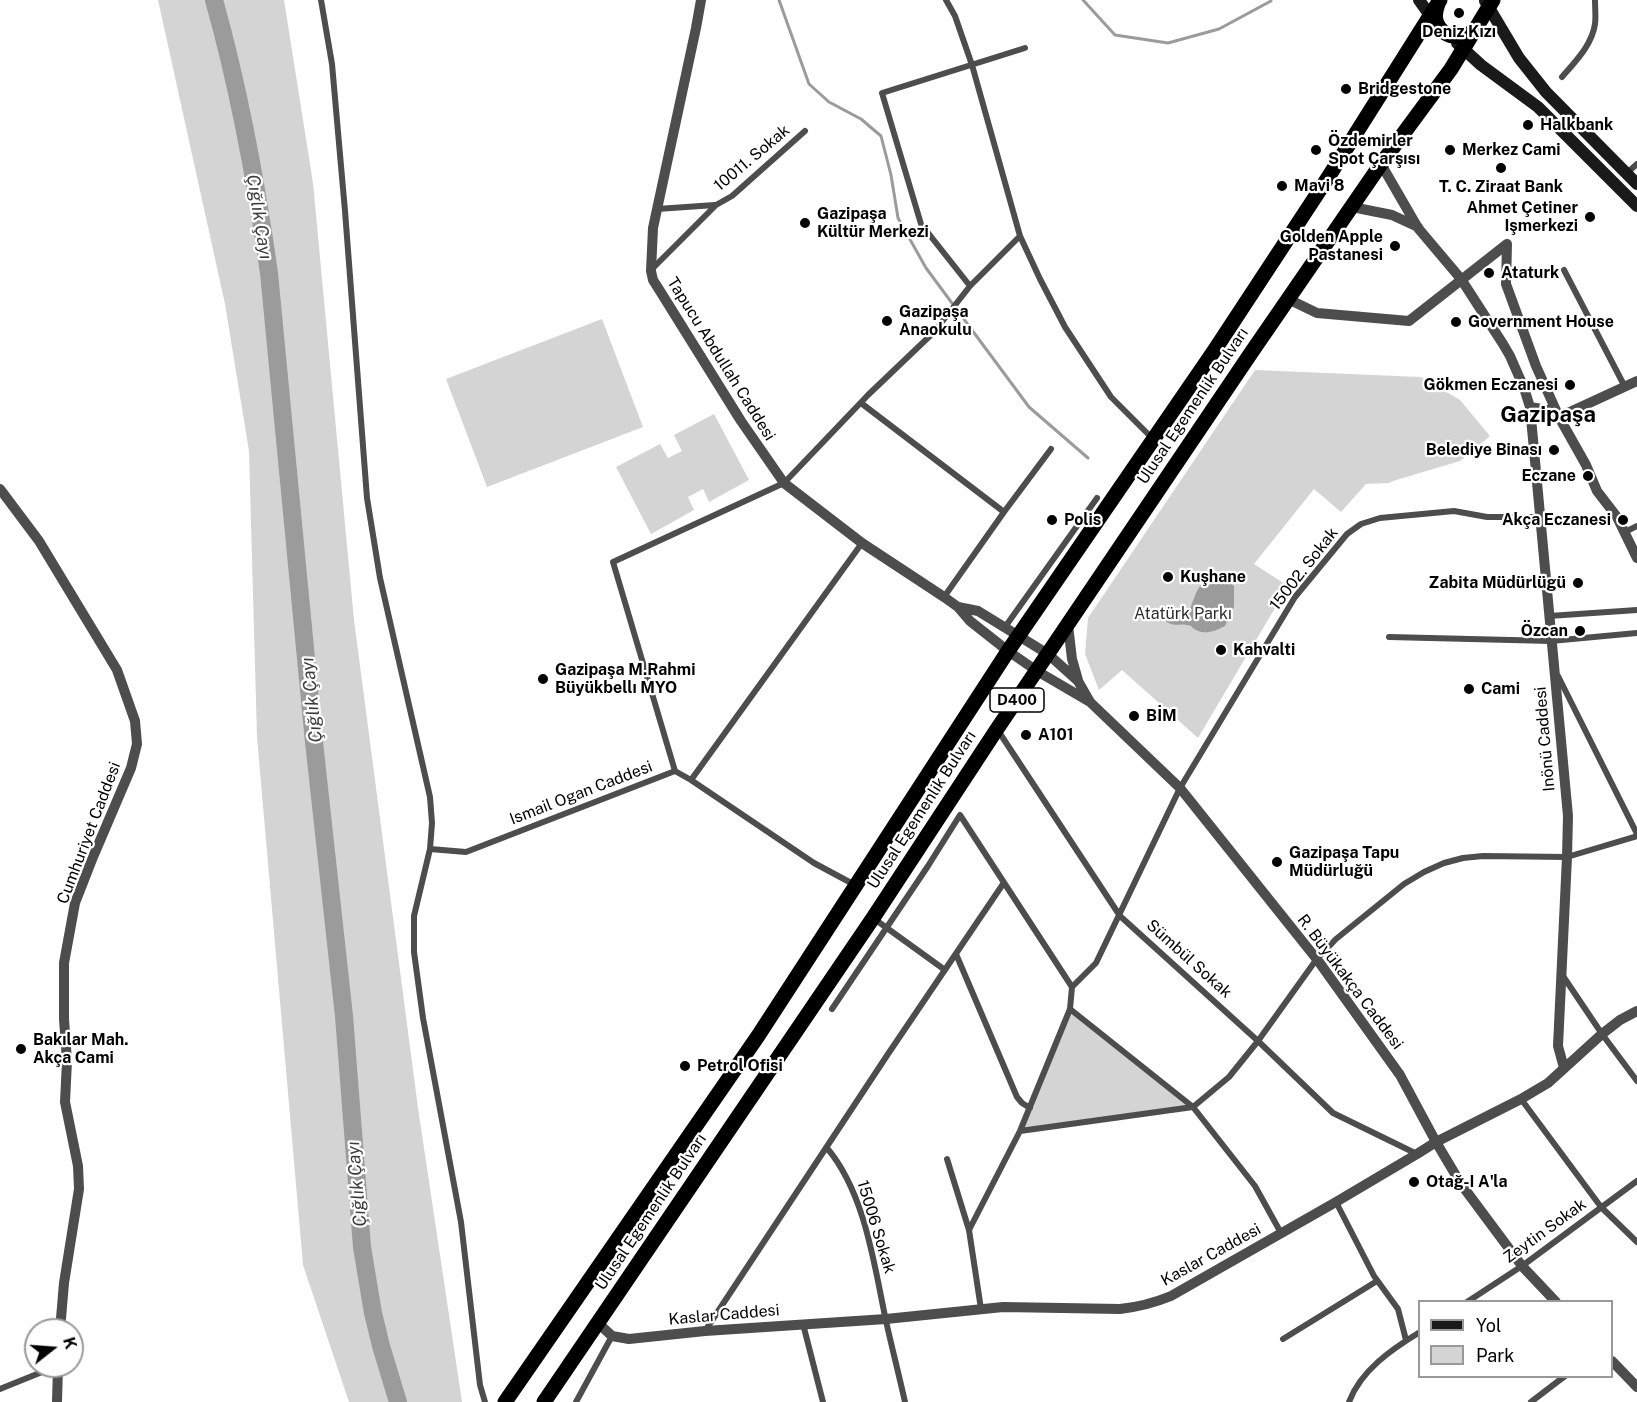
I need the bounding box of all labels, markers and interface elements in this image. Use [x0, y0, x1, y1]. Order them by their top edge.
marker: Deniz Kızı [1452, 6, 1466, 20]
place label: Deniz Kızı [1422, 22, 1496, 42]
place label: Bridgestone [1358, 79, 1451, 99]
marker: Bridgestone [1339, 82, 1353, 96]
place label: Halkbank [1540, 115, 1613, 135]
marker: Halkbank [1521, 118, 1535, 132]
street label: 10011. Sokak [710, 121, 794, 195]
place label: Özdemirler Spot Çarşısı [1328, 131, 1420, 169]
place label: Merkez Cami [1462, 140, 1561, 160]
marker: Özdemirler Spot Çarşısı [1309, 143, 1323, 157]
marker: Merkez Cami [1443, 143, 1457, 157]
marker: T. C. Ziraat Bank [1494, 161, 1508, 175]
water label: Çığlık Çayı [242, 173, 276, 261]
place label: Mavi 8 [1294, 176, 1344, 196]
place label: T. C. Ziraat Bank [1439, 177, 1563, 197]
marker: Mavi 8 [1275, 179, 1289, 193]
place label: Ahmet Çetiner Işmerkezi [1467, 198, 1578, 236]
place label: Gazipaşa Kültür Merkezi [817, 204, 929, 242]
marker: Ahmet Çetiner Işmerkezi [1583, 210, 1597, 224]
marker: Gazipaşa Kültür Merkezi [798, 216, 812, 230]
place label: Golden Apple Pastanesi [1280, 227, 1383, 265]
marker: Golden Apple Pastanesi [1388, 239, 1402, 253]
place label: Ataturk [1501, 263, 1559, 283]
marker: Ataturk [1482, 266, 1496, 280]
street label: Tapucu Abdullah Caddesi [663, 274, 779, 444]
place label: Gazipaşa Anaokulu [899, 302, 972, 340]
place label: Government House [1468, 312, 1614, 332]
marker: Gazipaşa Anaokulu [880, 314, 894, 328]
marker: Government House [1449, 315, 1463, 329]
street label: Ulusal Egemenlik Bulvarı [1133, 324, 1253, 488]
place label: Gökmen Eczanesi [1424, 375, 1558, 395]
marker: Gökmen Eczanesi [1563, 378, 1577, 392]
district label: Gazipaşa [1500, 402, 1596, 428]
place label: Belediye Binası [1426, 440, 1542, 460]
marker: Belediye Binası [1547, 443, 1561, 457]
place label: Eczane [1521, 466, 1576, 486]
marker: Eczane [1581, 469, 1595, 483]
place label: Polis [1064, 510, 1101, 530]
place label: Akça Eczanesi [1502, 510, 1611, 530]
marker: Polis [1045, 513, 1059, 527]
marker: Akça Eczanesi [1616, 513, 1630, 527]
street label: 15002. Sokak [1266, 524, 1342, 614]
place label: Kuşhane [1180, 567, 1246, 587]
marker: Kuşhane [1161, 570, 1175, 584]
place label: Zabita Müdürlügü [1429, 573, 1566, 593]
marker: Zabita Müdürlügü [1571, 576, 1585, 590]
park label: Atatürk Parkı [1134, 604, 1232, 624]
place label: Özcan [1521, 621, 1568, 641]
marker: Özcan [1573, 624, 1587, 638]
place label: Kahvalti [1233, 640, 1295, 660]
marker: Kahvalti [1214, 643, 1228, 657]
water label: Çığlık Çayı [297, 656, 327, 744]
place label: Gazipaşa M.Rahmi Büyükbellı MYO [555, 660, 695, 698]
marker: Gazipaşa M.Rahmi Büyükbellı MYO [536, 672, 550, 686]
place label: Cami [1481, 679, 1520, 699]
marker: Cami [1462, 682, 1476, 696]
street label: Inönü Caddesi [1531, 686, 1559, 792]
road number: D400 [990, 688, 1044, 712]
place label: BİM [1146, 706, 1177, 726]
marker: BİM [1127, 709, 1141, 723]
place label: A101 [1038, 725, 1074, 745]
street label: Ulusal Egemenlik Bulvarı [864, 727, 980, 893]
marker: A101 [1019, 728, 1033, 742]
street label: Ismail Ogan Caddesi [507, 757, 655, 829]
street label: Cumhuriyet Caddesi [53, 759, 125, 907]
place label: Gazipaşa Tapu Müdürluğü [1289, 843, 1399, 881]
marker: Gazipaşa Tapu Müdürluğü [1270, 855, 1284, 869]
street label: R. Büyükakça Caddesi [1293, 911, 1407, 1053]
street label: Sümbül Sokak [1142, 916, 1236, 1002]
place label: Bakılar Mah. Akça Cami [33, 1030, 129, 1068]
marker: Bakılar Mah. Akça Cami [14, 1042, 28, 1056]
place label: Petrol Ofisi [697, 1056, 783, 1076]
marker: Petrol Ofisi [678, 1059, 692, 1073]
street label: Ulusal Egemenlik Bulvarı [591, 1130, 711, 1294]
water label: Çığlık Çayı [343, 1140, 371, 1228]
place label: Otağ-I A'la [1426, 1172, 1508, 1192]
marker: Otağ-I A'la [1407, 1175, 1421, 1189]
street label: 15006 Sokak [853, 1178, 899, 1276]
street label: Zeytin Sokak [1500, 1195, 1590, 1267]
street label: Kaslar Caddesi [1158, 1220, 1264, 1290]
legend [1418, 1300, 1613, 1378]
street label: Kaslar Caddesi [668, 1301, 780, 1329]
text: Yol [1476, 1315, 1501, 1336]
north arrow [24, 1318, 84, 1378]
text: K [59, 1335, 81, 1351]
text: Park [1476, 1345, 1514, 1366]

